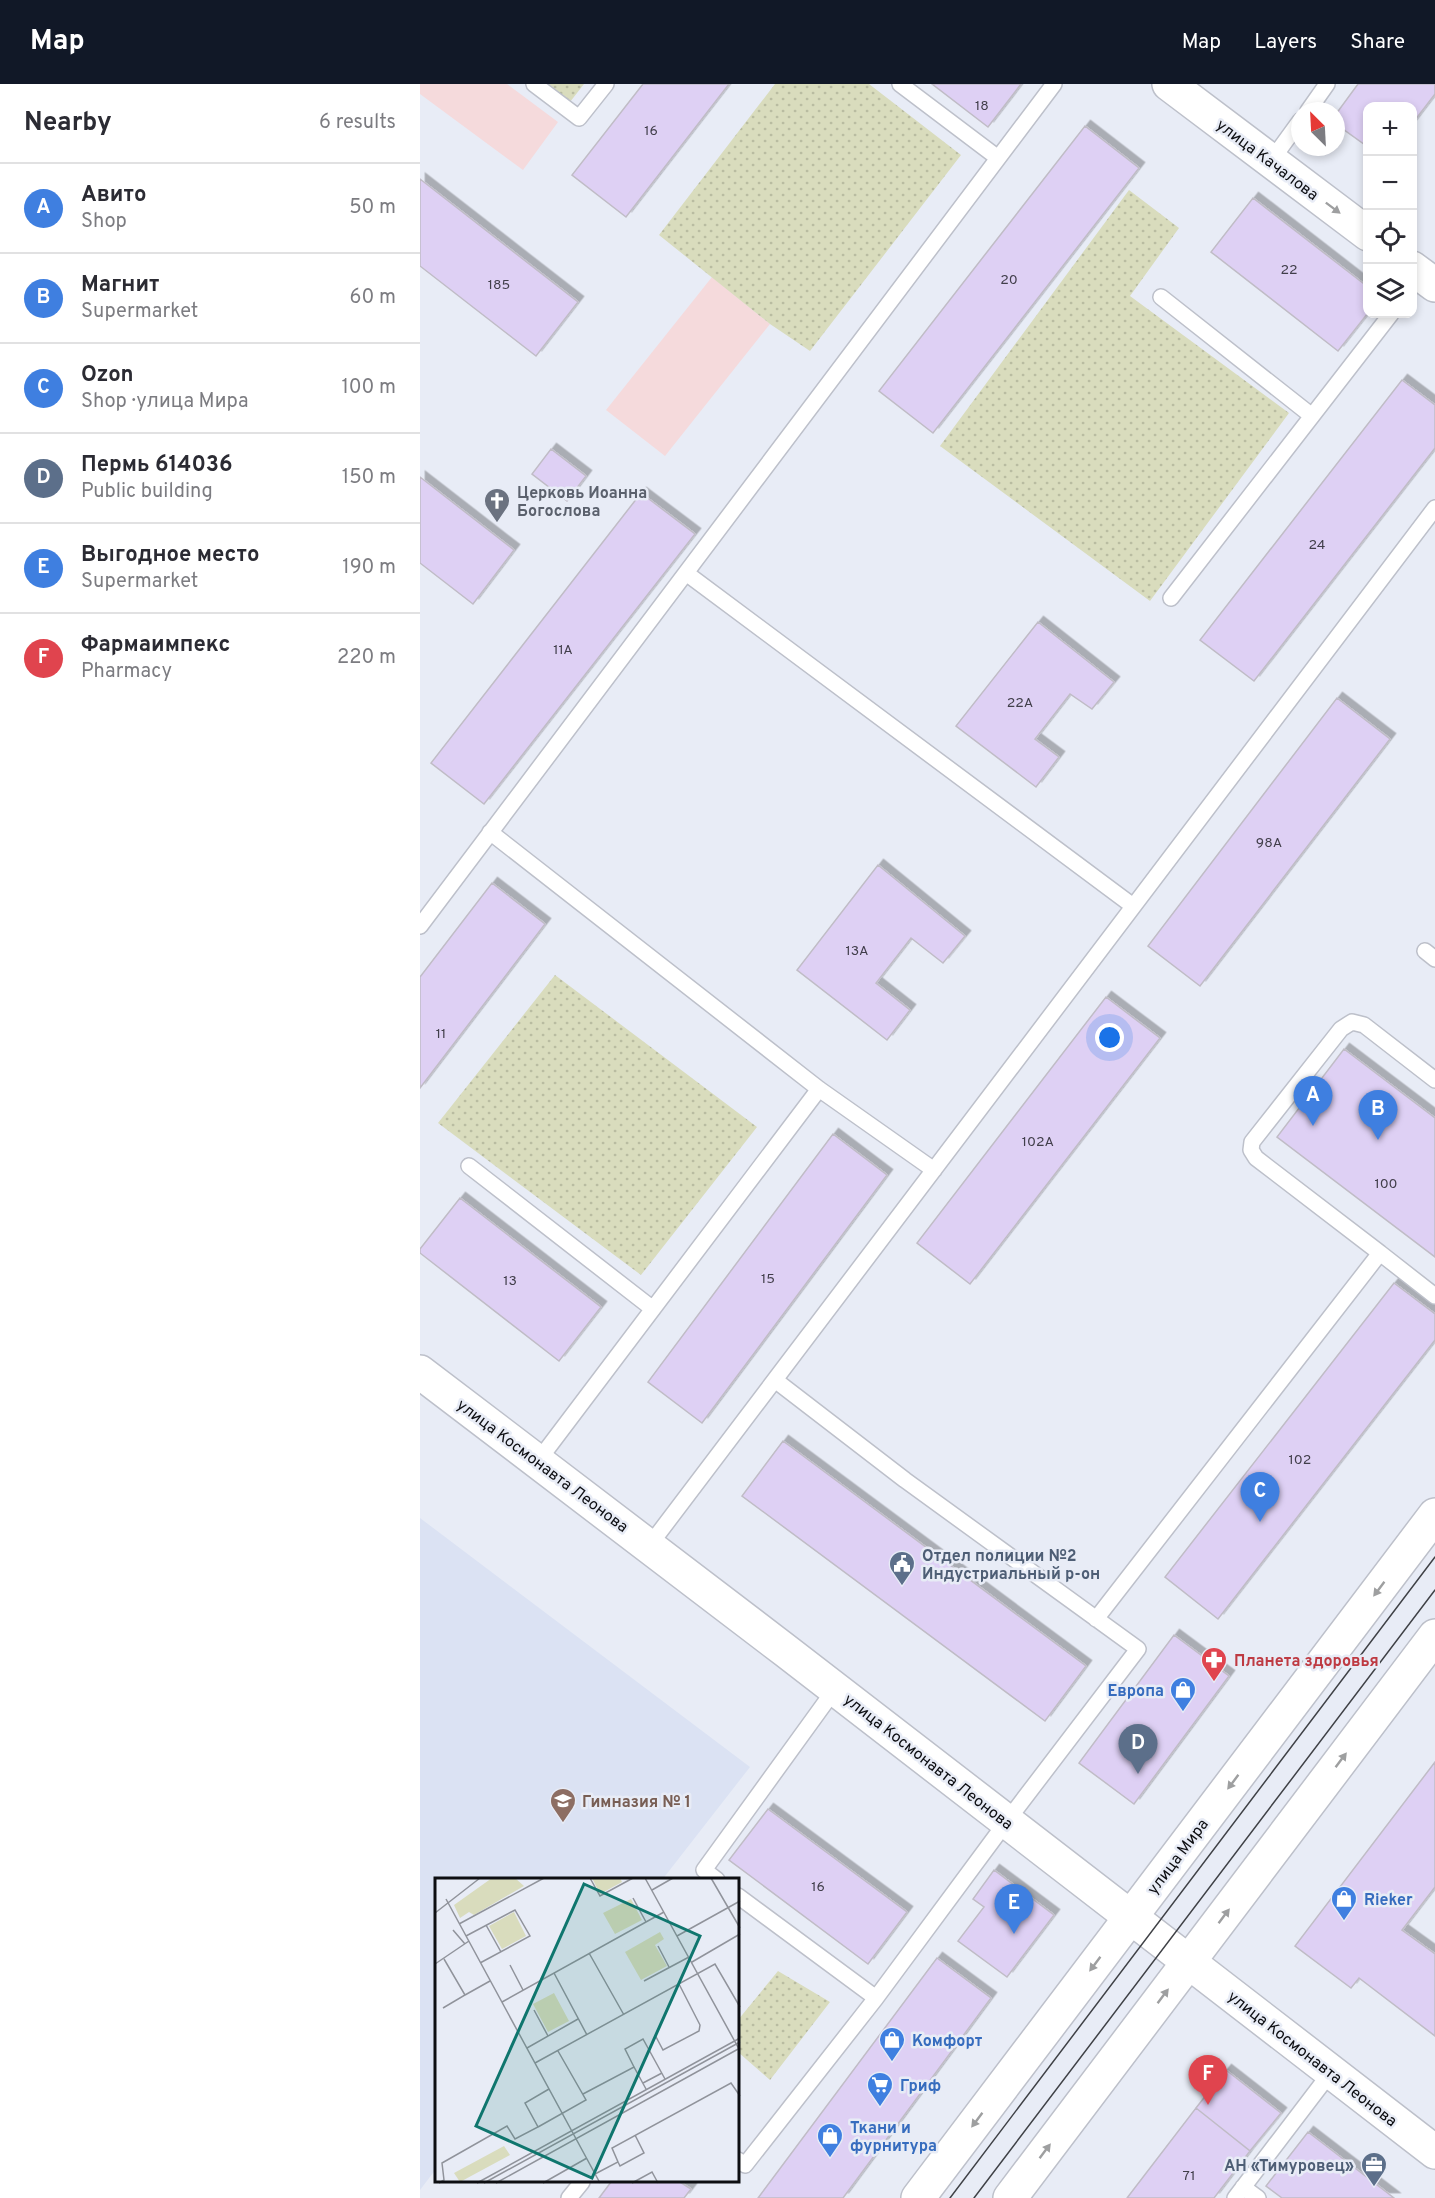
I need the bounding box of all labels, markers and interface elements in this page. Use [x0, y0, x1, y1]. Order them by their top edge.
text: Map [30, 24, 85, 60]
text: Map [1182, 29, 1221, 56]
text: Layers [1254, 29, 1317, 56]
text: Share [1350, 29, 1405, 56]
house number: 18 [975, 98, 989, 115]
north arrow [1291, 102, 1345, 156]
map controls [1363, 102, 1417, 318]
button: + [1363, 102, 1417, 156]
text: Nearby [24, 107, 112, 140]
text: 6 results [319, 110, 396, 136]
street label: улица Качалова [1212, 116, 1322, 206]
house number: 16 [644, 123, 658, 140]
button: − [1363, 156, 1417, 210]
text: Авито [81, 182, 146, 209]
text: A [36, 195, 51, 221]
text: 50 m [349, 195, 396, 221]
one-way arrow [1325, 201, 1340, 213]
text: Shop [81, 209, 127, 235]
button: locate [1363, 210, 1417, 264]
house number: 22 [1280, 262, 1298, 279]
button: layers [1363, 264, 1417, 318]
text: Магнит [81, 272, 159, 299]
house number: 20 [1000, 272, 1018, 289]
house number: 185 [488, 277, 510, 294]
text: B [37, 285, 50, 311]
text: 60 m [350, 285, 396, 311]
text: Supermarket [81, 299, 198, 325]
text: Ozon [81, 362, 134, 389]
text: C [37, 375, 50, 401]
text: 100 m [341, 375, 396, 401]
text: Shop · улица Мира [81, 389, 248, 415]
text: Пермь 614036 [81, 452, 233, 479]
text: D [36, 465, 51, 491]
text: 150 m [342, 465, 396, 491]
text: Public building [81, 479, 213, 505]
place label: Церковь Иоанна Богослова [517, 484, 647, 522]
church icon: Церковь Иоанна Богослова [482, 486, 512, 524]
house number: 24 [1308, 537, 1326, 554]
text: Выгодное место [81, 542, 259, 569]
text: E [37, 555, 50, 581]
text: 190 m [342, 555, 396, 581]
text: Supermarket [81, 569, 198, 595]
text: Фармаимпекс [81, 632, 230, 659]
house number: 11А [553, 642, 573, 659]
text: F [38, 645, 49, 671]
text: 220 m [337, 645, 396, 671]
text: Pharmacy [81, 659, 172, 685]
house number: 22А [1007, 695, 1033, 712]
house number: 98А [1256, 835, 1282, 852]
house number: 13А [845, 943, 869, 960]
your location [1095, 1023, 1124, 1052]
house number: 11 [436, 1026, 446, 1043]
pin: A [1294, 1076, 1332, 1126]
pin: B [1358, 1090, 1398, 1140]
house number: 102А [1022, 1134, 1054, 1151]
house number: 100 [1374, 1176, 1398, 1193]
house number: 15 [761, 1271, 775, 1288]
house number: 13 [503, 1273, 517, 1290]
street label: улица Космонавта Леонова [452, 1396, 632, 1538]
house number: 102 [1289, 1452, 1311, 1469]
pin: C [1240, 1472, 1280, 1522]
place label: Отдел полиции №2 Индустриальный р-он [922, 1547, 1100, 1585]
public building icon: Отдел полиции №2 Индустриальный р-он [887, 1549, 917, 1587]
one-way arrow [1372, 1581, 1385, 1597]
pharmacy icon: Планета здоровья [1199, 1645, 1229, 1683]
place label: Планета здоровья [1234, 1652, 1379, 1672]
shop icon: Европа [1168, 1675, 1198, 1713]
place label: Европа [1107, 1682, 1164, 1702]
street label: улица Космонавта Леонова [839, 1690, 1017, 1835]
pin: D [1118, 1724, 1158, 1774]
one-way arrow [1335, 1753, 1347, 1768]
one-way arrow [1227, 1773, 1239, 1789]
school or university icon: Гимназия № 1 [548, 1786, 578, 1824]
place label: Гимназия № 1 [582, 1793, 691, 1813]
street label: улица Мира [1144, 1815, 1214, 1899]
inset map [435, 1878, 740, 2183]
house number: 16 [811, 1879, 825, 1896]
pin: E [994, 1884, 1034, 1934]
shop icon: Rieker [1329, 1884, 1359, 1922]
place label: Rieker [1364, 1891, 1413, 1911]
one-way arrow [1217, 1908, 1229, 1923]
one-way arrow [1089, 1956, 1101, 1972]
street label: улица Космонавта Леонова [1223, 1987, 1401, 2132]
one-way arrow [1157, 1988, 1169, 2004]
shop icon: Комфорт [877, 2025, 907, 2063]
place label: Комфорт [912, 2032, 983, 2052]
pin: F [1188, 2056, 1228, 2105]
supermarket icon: Гриф [865, 2070, 895, 2108]
place label: Гриф [900, 2077, 941, 2097]
one-way arrow [972, 2112, 984, 2127]
place label: Ткани и фурнитура [850, 2119, 937, 2157]
shop icon: Ткани и фурнитура [815, 2121, 845, 2159]
one-way arrow [1039, 2144, 1051, 2159]
office icon: АН «Тимуровец» [1359, 2150, 1389, 2188]
place label: АН «Тимуровец» [1224, 2157, 1354, 2177]
house number: 71 [1183, 2168, 1195, 2185]

